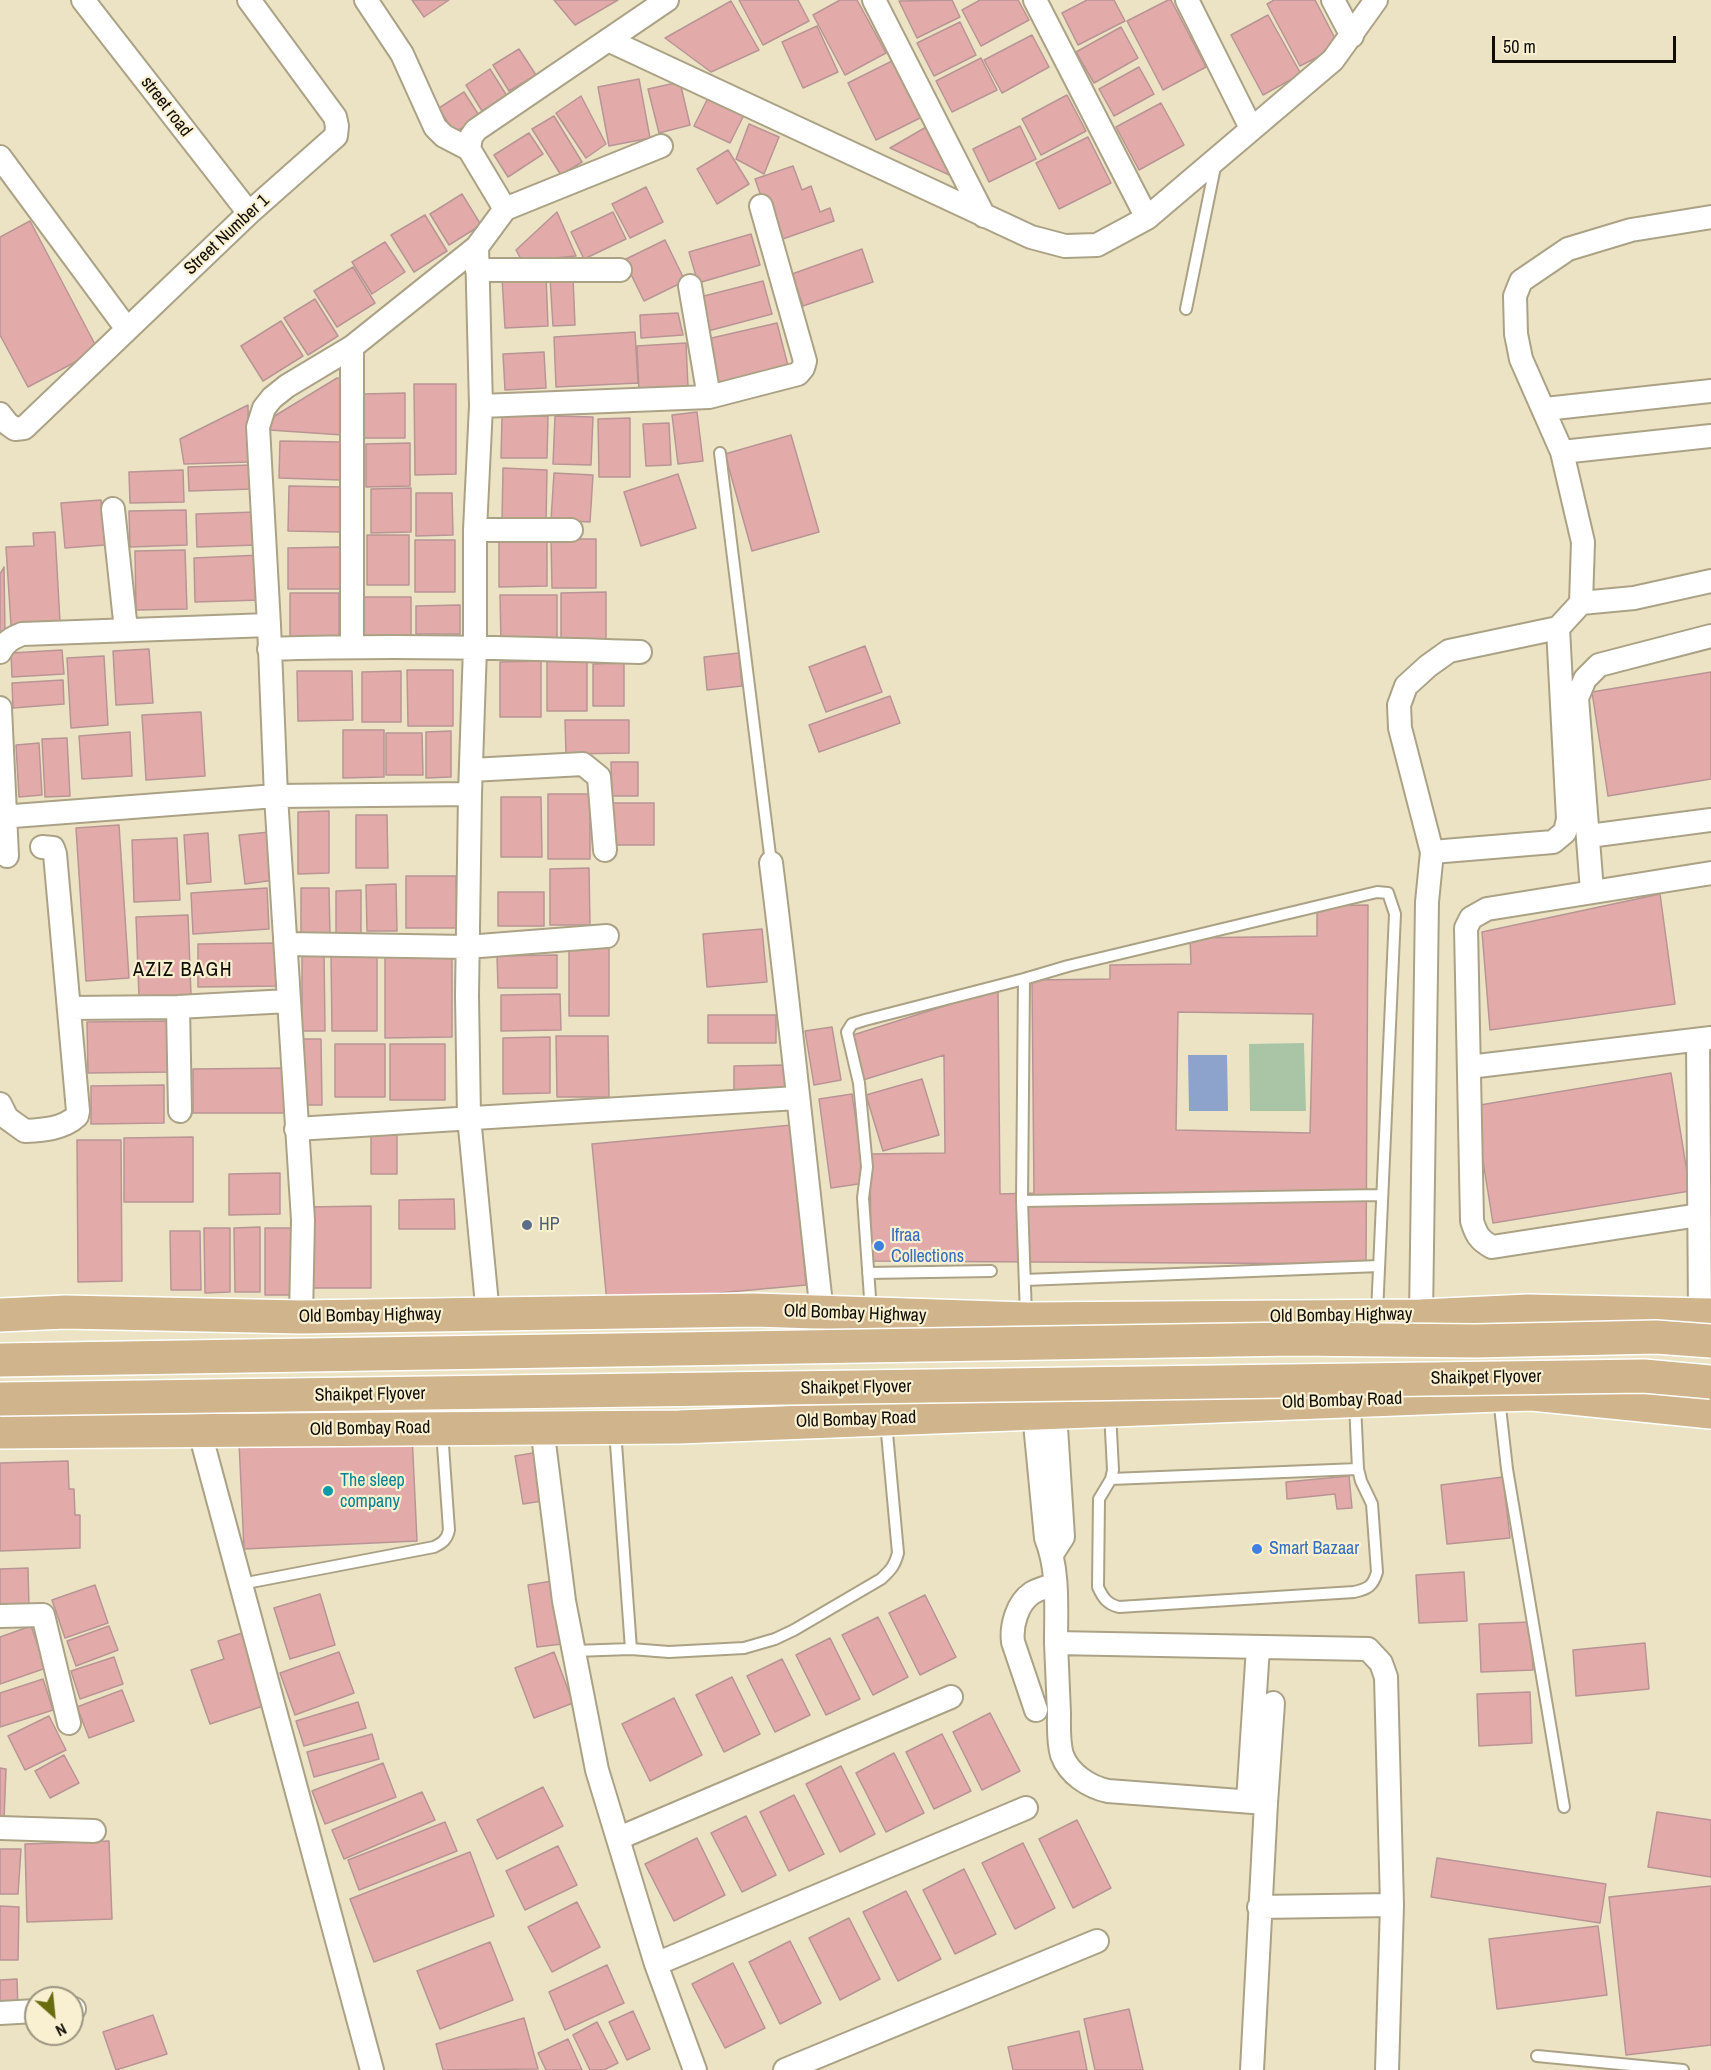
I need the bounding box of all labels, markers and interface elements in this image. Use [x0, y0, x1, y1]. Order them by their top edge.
scale bar [1495, 24, 1680, 62]
text: 50 m [1503, 34, 1536, 59]
street label: street road [136, 73, 196, 141]
street label: Street Number 1 [180, 190, 274, 280]
district label: AZIZ BAGH [133, 959, 233, 983]
place label: HP [539, 1214, 560, 1236]
marker: HP [520, 1218, 534, 1232]
place label: Ifraa Collections [891, 1225, 964, 1268]
marker: Ifraa Collections [872, 1239, 886, 1253]
street label: Old Bombay Highway [783, 1301, 927, 1327]
street label: Old Bombay Highway [298, 1304, 442, 1328]
street label: Old Bombay Highway [1269, 1304, 1413, 1328]
street label: Shaikpet Flyover [1430, 1366, 1542, 1390]
street label: Shaikpet Flyover [800, 1376, 912, 1400]
street label: Shaikpet Flyover [314, 1383, 426, 1407]
street label: Old Bombay Road [1281, 1388, 1403, 1414]
street label: Old Bombay Road [795, 1407, 917, 1433]
street label: Old Bombay Road [310, 1417, 430, 1441]
place label: The sleep company [340, 1470, 405, 1512]
marker: The sleep company [321, 1484, 335, 1498]
place label: Smart Bazaar [1269, 1538, 1359, 1560]
marker: Smart Bazaar [1250, 1542, 1264, 1556]
north arrow [24, 1986, 84, 2046]
text: N [52, 2018, 70, 2042]

